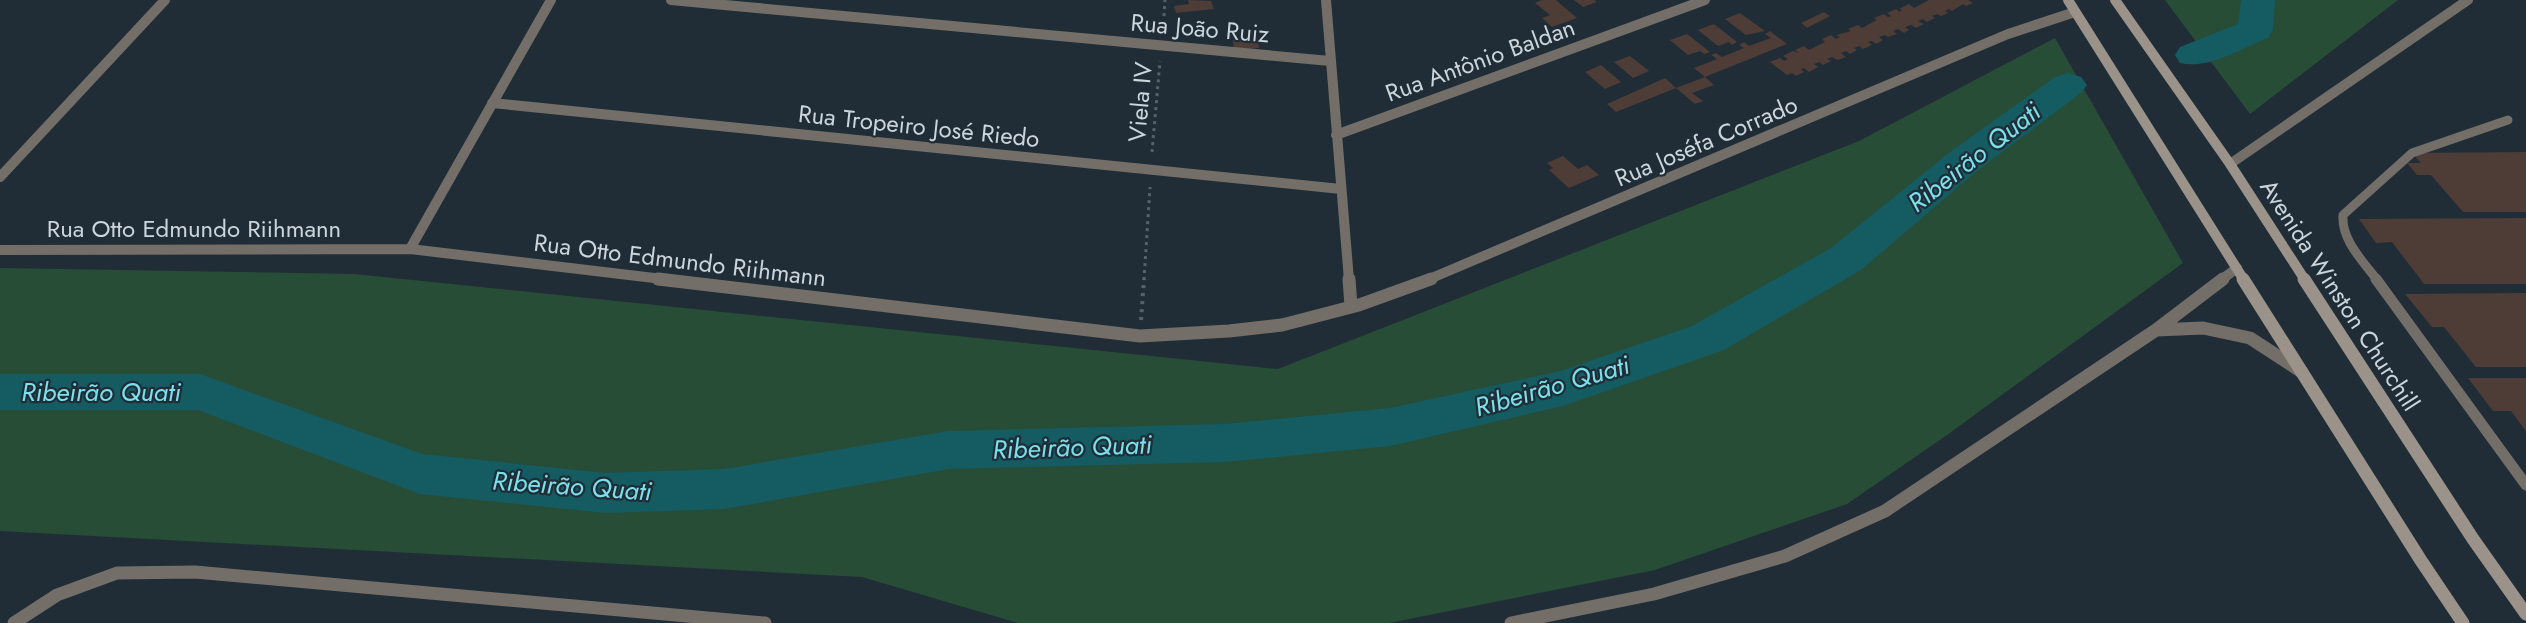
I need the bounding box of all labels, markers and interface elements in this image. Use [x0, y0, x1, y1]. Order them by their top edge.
street label: Rua João Ruiz [1129, 5, 1271, 51]
street label: Rua Antônio Baldan [1380, 9, 1580, 111]
street label: Viela IV [1119, 60, 1161, 144]
street label: Rua Joséfa Corrado [1609, 87, 1803, 195]
water label: Ribeirão Quati [1899, 93, 2049, 221]
street label: Rua Tropeiro José Riedo [797, 96, 1041, 156]
street label: Avenida Winston Churchill [2252, 172, 2428, 418]
street label: Rua Otto Edmundo Riihmann [47, 211, 341, 246]
street label: Rua Otto Edmundo Riihmann [532, 225, 828, 295]
water label: Ribeirão Quati [1470, 346, 1634, 426]
water label: Ribeirão Quati [21, 373, 181, 411]
water label: Ribeirão Quati [992, 425, 1153, 469]
water label: Ribeirão Quati [491, 461, 653, 511]

